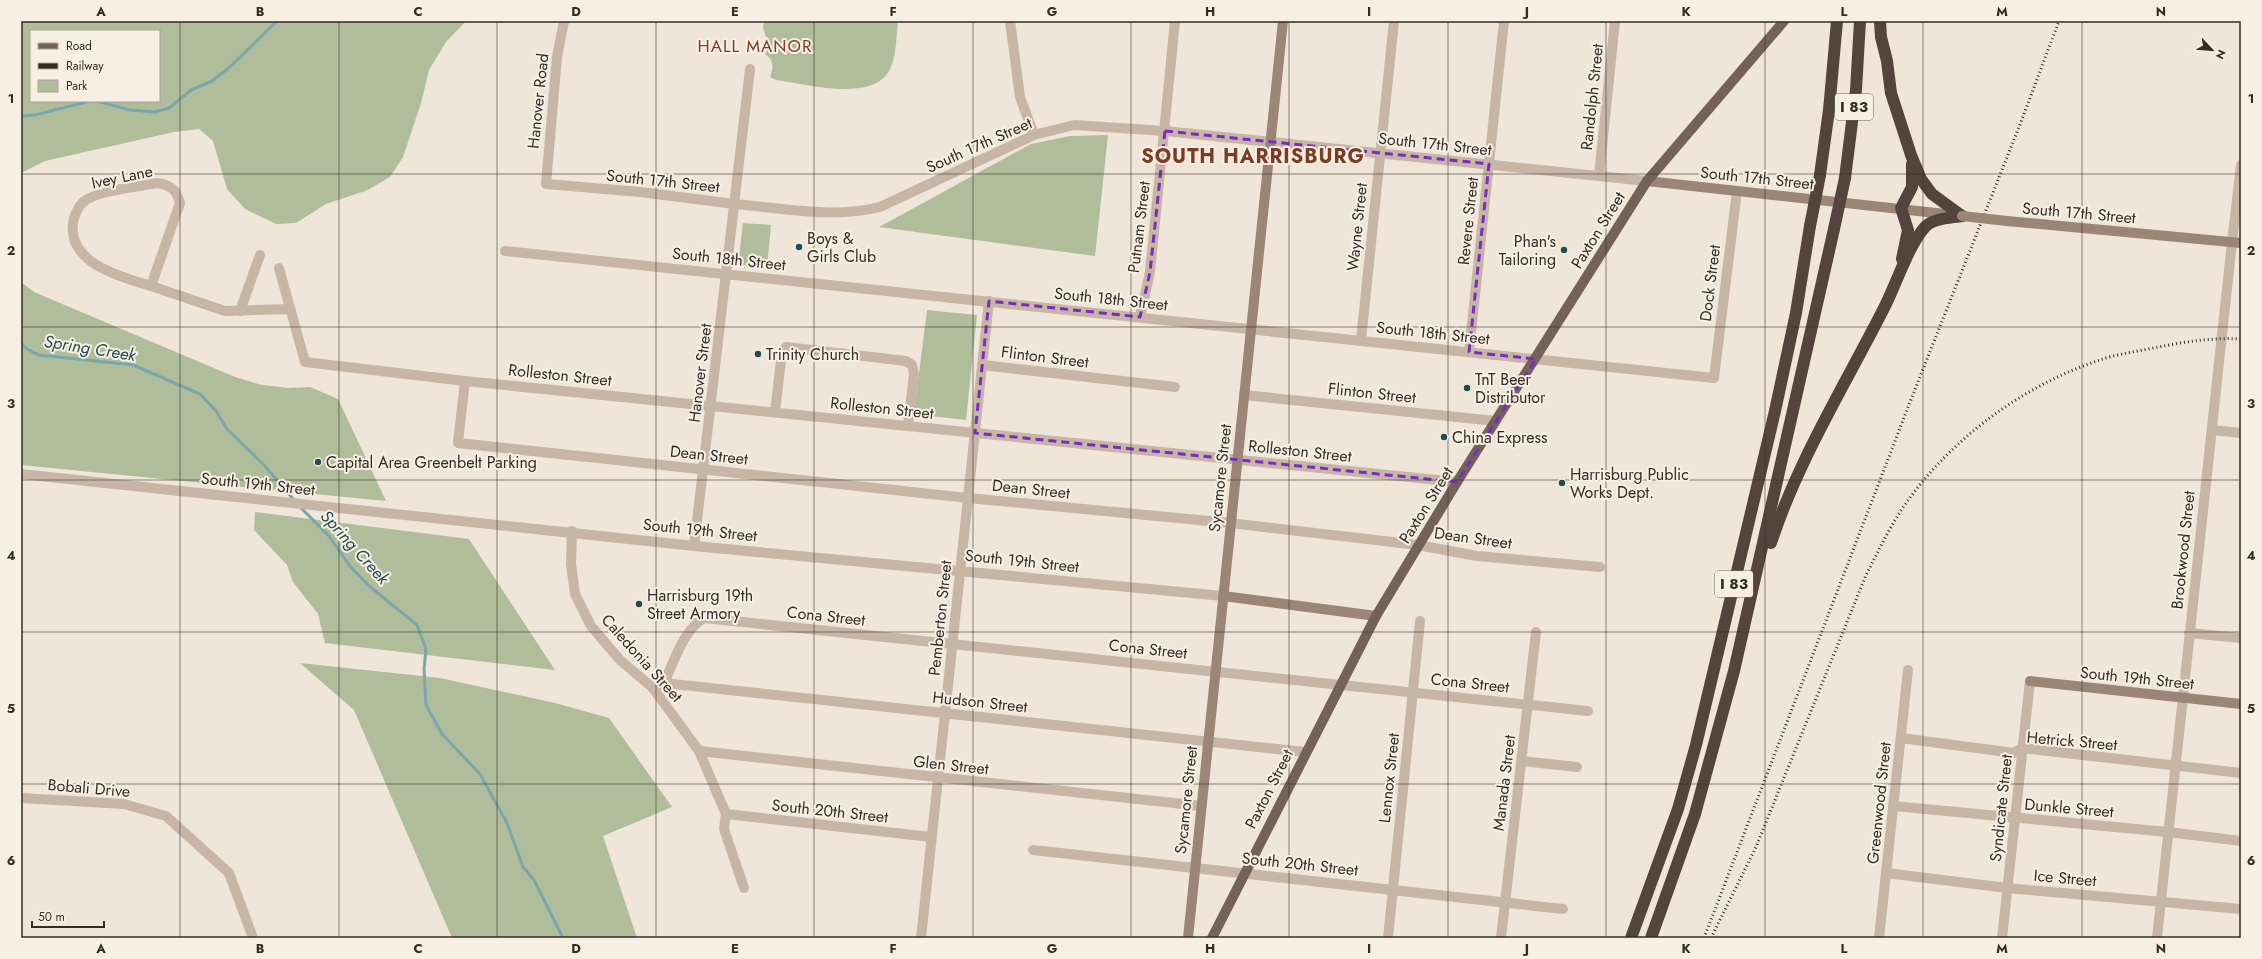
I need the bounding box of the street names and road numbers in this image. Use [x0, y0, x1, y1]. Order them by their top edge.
street label: Randolph Street [1575, 42, 1609, 151]
street label: Hanover Road [522, 52, 554, 150]
road number: I 83 [1835, 94, 1873, 120]
street label: South 17th Street [922, 111, 1036, 179]
street label: South 17th Street [1377, 127, 1493, 161]
street label: Ivey Lane [89, 159, 155, 195]
street label: South 17th Street [1699, 161, 1815, 195]
street label: South 17th Street [605, 164, 721, 198]
street label: Revere Street [1452, 176, 1484, 266]
street label: Putnam Street [1122, 180, 1156, 274]
street label: Wayne Street [1341, 182, 1373, 272]
street label: Paxton Street [1565, 187, 1631, 273]
street label: South 17th Street [2021, 197, 2137, 229]
street label: South 18th Street [671, 242, 787, 276]
street label: Dock Street [1694, 243, 1726, 323]
street label: South 18th Street [1053, 282, 1169, 316]
street label: South 18th Street [1375, 316, 1491, 350]
street label: Hanover Street [683, 322, 717, 424]
street label: Flinton Street [1000, 340, 1090, 374]
street label: Rolleston Street [507, 358, 613, 392]
street label: Flinton Street [1327, 377, 1417, 409]
street label: Rolleston Street [829, 391, 935, 425]
street label: Sycamore Street [1203, 423, 1237, 533]
street label: Rolleston Street [1247, 434, 1353, 468]
street label: Dean Street [669, 439, 749, 471]
street label: Paxton Street [1393, 462, 1459, 548]
street label: South 19th Street [200, 467, 316, 501]
street label: Dean Street [991, 473, 1071, 505]
street label: Brookwood Street [2165, 489, 2201, 610]
street label: South 19th Street [642, 513, 758, 547]
street label: Dean Street [1433, 521, 1513, 555]
street label: South 19th Street [964, 544, 1080, 578]
street label: Pemberton Street [923, 559, 958, 677]
road number: I 83 [1715, 571, 1753, 597]
street label: Cona Street [786, 600, 867, 632]
street label: Caledonia Street [596, 609, 688, 707]
street label: Cona Street [1108, 633, 1189, 665]
street label: South 19th Street [2079, 661, 2195, 695]
street label: Cona Street [1430, 667, 1511, 699]
street label: Hudson Street [931, 686, 1029, 718]
street label: Hetrick Street [2026, 726, 2118, 756]
street label: Lennox Street [1373, 732, 1405, 824]
street label: Manada Street [1487, 734, 1521, 832]
street label: Greenwood Street [1861, 741, 1897, 865]
street label: Sycamore Street [1169, 745, 1203, 855]
street label: Paxton Street [1239, 745, 1299, 833]
street label: Glen Street [912, 750, 990, 780]
street label: Syndicate Street [1984, 753, 2018, 863]
street label: Bobali Drive [47, 773, 131, 803]
street label: South 20th Street [771, 793, 889, 829]
street label: Dunkle Street [2023, 793, 2115, 823]
street label: South 20th Street [1241, 846, 1359, 882]
street label: Ice Street [2033, 864, 2097, 892]

